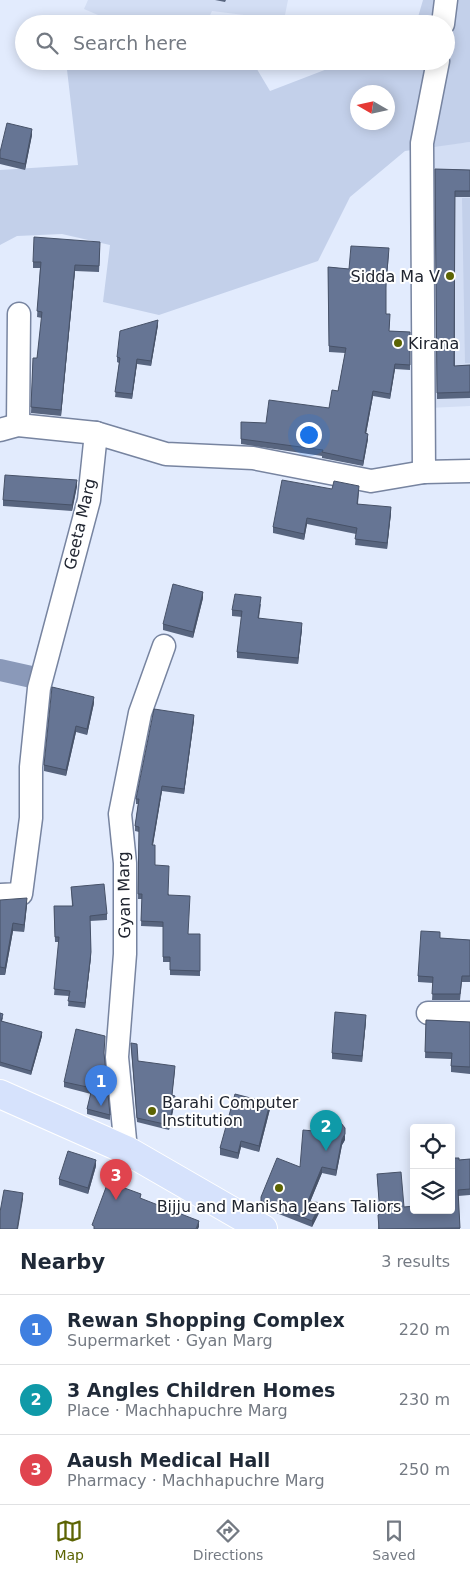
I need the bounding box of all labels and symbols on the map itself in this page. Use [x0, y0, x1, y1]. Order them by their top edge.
north arrow [350, 85, 395, 130]
place label: Sidda Ma V [351, 267, 440, 286]
marker: Sidda Ma V [444, 270, 456, 282]
place label: Kirana [408, 334, 459, 353]
marker: Kirana [392, 337, 404, 349]
your location [296, 422, 322, 448]
street label: Geeta Marg [60, 476, 100, 572]
street label: Gyan Marg [114, 851, 134, 939]
pin: 1 [85, 1065, 117, 1106]
place label: Barahi Computer Institution [162, 1093, 299, 1130]
marker: Barahi Computer Institution [146, 1105, 158, 1117]
pin: 2 [310, 1110, 342, 1151]
pin: 3 [100, 1159, 132, 1200]
marker: Bijju and Manisha Jeans Taliors [273, 1182, 285, 1194]
place label: Bijju and Manisha Jeans Taliors [157, 1197, 401, 1216]

